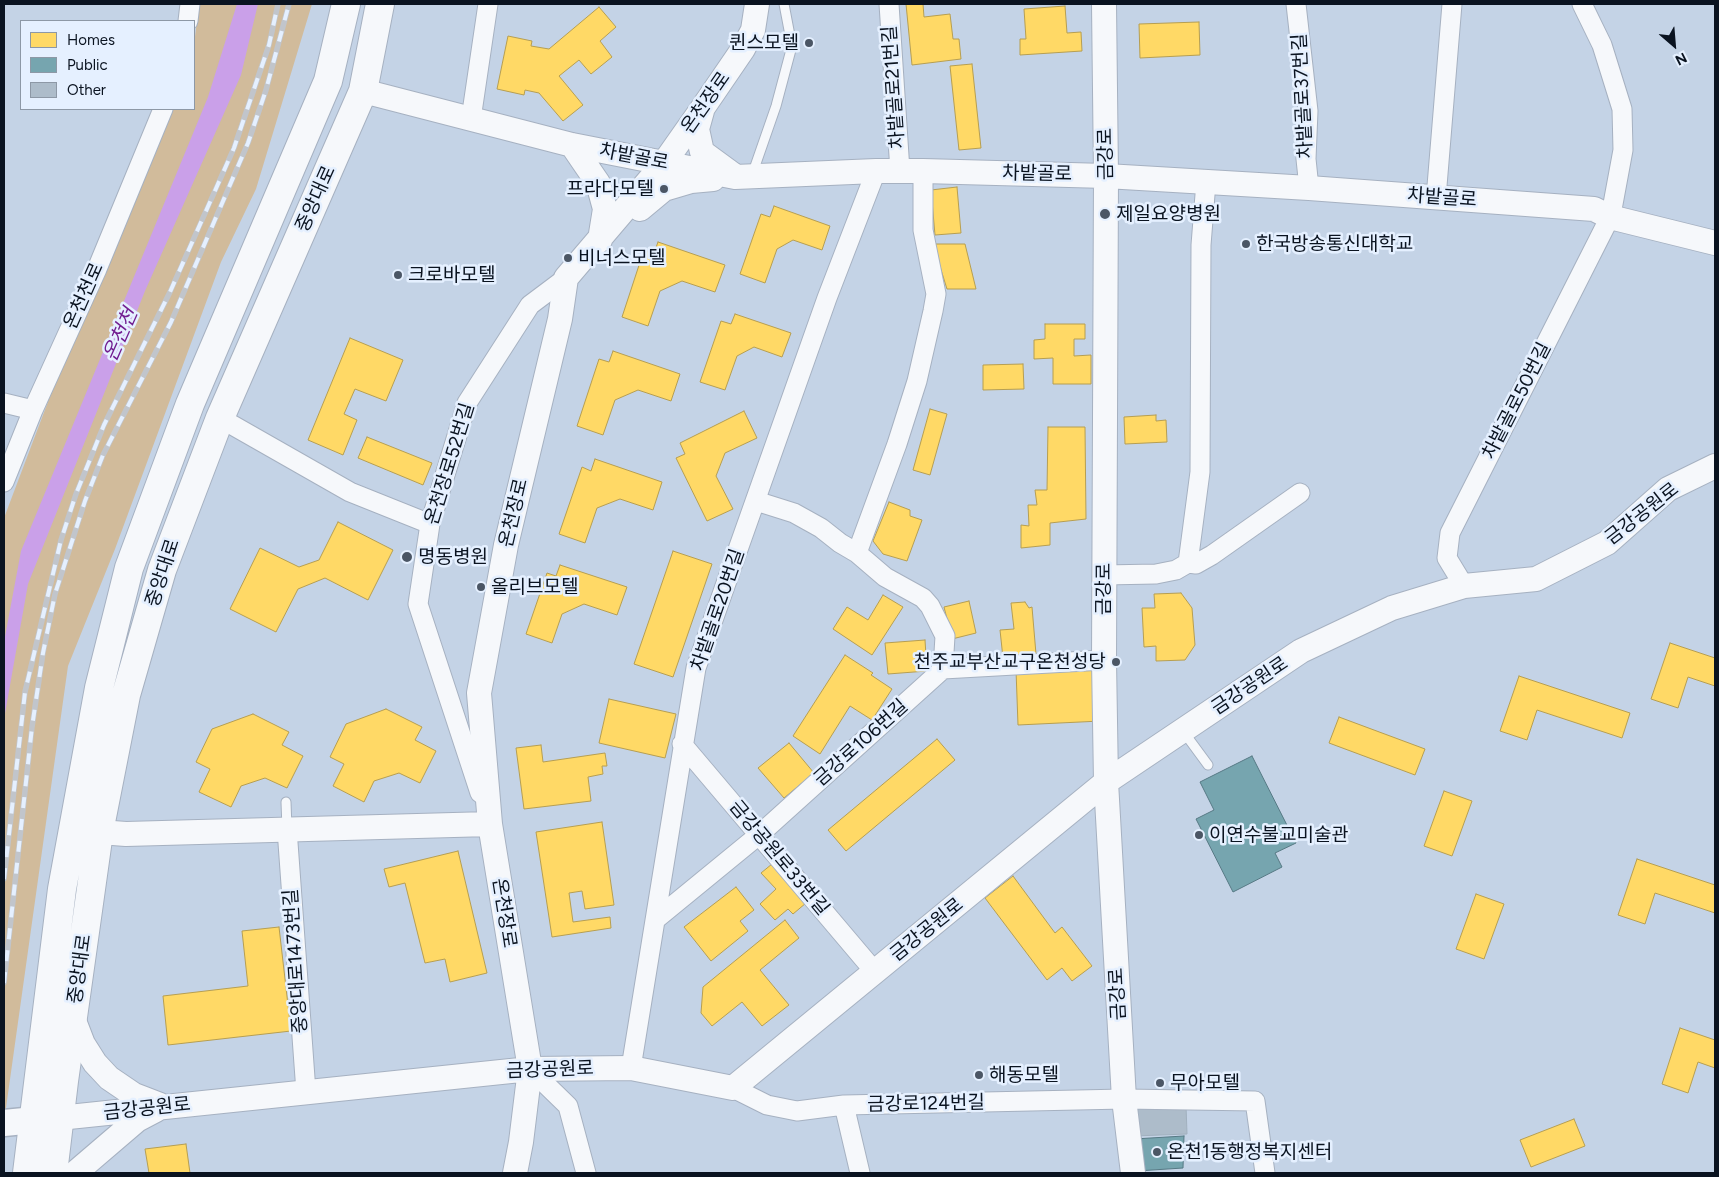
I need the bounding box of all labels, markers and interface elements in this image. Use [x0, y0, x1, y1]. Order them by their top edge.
legend [20, 20, 195, 110]
north arrow [1649, 20, 1699, 70]
street label: 차밭골로21번길 [878, 25, 910, 149]
text: Homes [67, 31, 115, 49]
place label: 퀸스모텔 [729, 32, 799, 54]
street label: 차밭골로37번길 [1288, 33, 1318, 159]
marker: 퀸스모텔 [803, 37, 815, 49]
text: N [1672, 49, 1690, 69]
text: Public [67, 56, 108, 74]
street label: 온천장로 [677, 68, 735, 138]
text: Other [67, 81, 106, 99]
street label: 금강로 [1094, 128, 1118, 180]
street label: 차밭골로 [598, 139, 670, 175]
street label: 중앙대로 [291, 162, 341, 236]
street label: 차밭골로 [1002, 162, 1072, 186]
place label: 프라다모텔 [567, 178, 654, 200]
marker: 프라다모텔 [658, 183, 670, 195]
street label: 차밭골로 [1406, 184, 1478, 212]
place label: 제일요양병원 [1116, 203, 1221, 225]
marker: 제일요양병원 [1098, 207, 1112, 221]
place label: 한국방송통신대학교 [1256, 233, 1413, 255]
marker: 한국방송통신대학교 [1240, 238, 1252, 250]
place label: 비너스모텔 [578, 247, 665, 269]
marker: 비너스모텔 [562, 252, 574, 264]
street label: 온천천로 [59, 259, 109, 333]
place label: 크로바모텔 [408, 264, 495, 286]
marker: 크로바모텔 [392, 269, 404, 281]
water label: 온천천 [99, 305, 143, 365]
street label: 차밭골로50번길 [1478, 339, 1556, 463]
street label: 온천장로52번길 [421, 400, 479, 528]
street label: 온천장로 [495, 476, 533, 550]
street label: 금강공원로 [1601, 478, 1683, 550]
street label: 중앙대로 [141, 536, 185, 610]
place label: 명동병원 [418, 546, 488, 568]
street label: 차밭골로20번길 [686, 546, 750, 674]
marker: 명동병원 [400, 550, 414, 564]
street label: 금강로 [1093, 563, 1115, 615]
place label: 올리브모텔 [491, 576, 578, 598]
marker: 올리브모텔 [475, 581, 487, 593]
place label: 천주교부산교구온천성당 [914, 651, 1106, 673]
street label: 금강공원로 [1207, 652, 1293, 720]
marker: 천주교부산교구온천성당 [1110, 656, 1122, 668]
street label: 금강로106번길 [809, 695, 913, 791]
street label: 금강공원로33번길 [724, 796, 834, 920]
place label: 이연수불교미술관 [1209, 824, 1349, 846]
marker: 이연수불교미술관 [1193, 829, 1205, 841]
street label: 온천장로 [487, 877, 521, 949]
street label: 중앙대로1473번길 [280, 888, 312, 1034]
street label: 금강공원로 [886, 894, 968, 966]
street label: 중앙대로 [64, 933, 96, 1005]
street label: 금강로 [1105, 967, 1131, 1021]
street label: 금강공원로 [506, 1057, 594, 1083]
place label: 해동모텔 [989, 1064, 1059, 1086]
marker: 해동모텔 [973, 1069, 985, 1081]
place label: 무아모텔 [1170, 1072, 1240, 1094]
marker: 무아모텔 [1154, 1077, 1166, 1089]
street label: 금강로124번길 [867, 1092, 985, 1116]
street label: 금강공원로 [102, 1093, 192, 1125]
place label: 온천1동행정복지센터 [1167, 1141, 1332, 1163]
marker: 온천1동행정복지센터 [1151, 1146, 1163, 1158]

